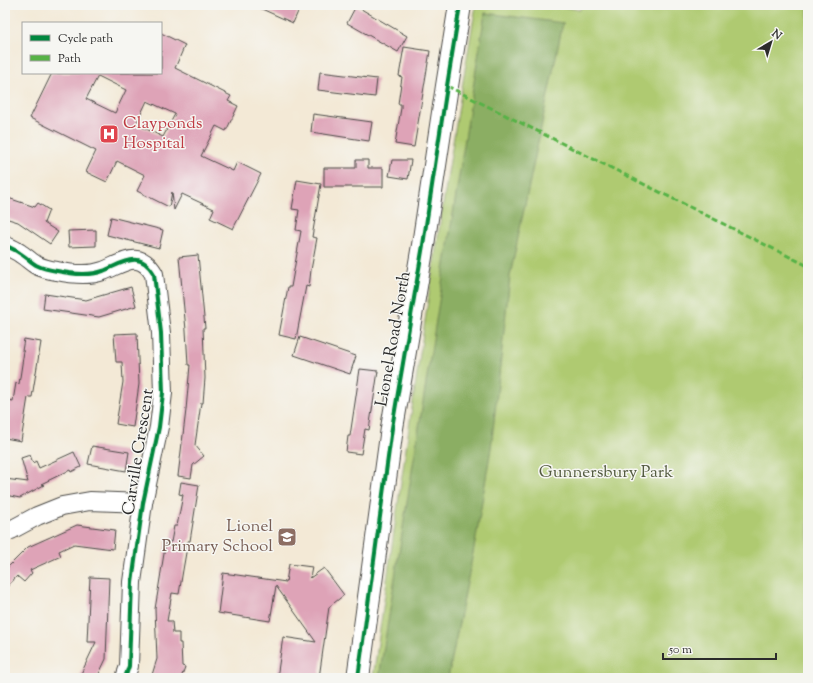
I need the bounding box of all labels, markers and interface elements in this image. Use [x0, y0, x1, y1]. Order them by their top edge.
legend [22, 22, 162, 74]
north arrow [751, 22, 791, 62]
text: N [767, 25, 785, 44]
text: Cycle path [58, 30, 113, 48]
text: Path [58, 50, 81, 68]
place label: Clayponds Hospital [123, 112, 203, 156]
hospital icon: Clayponds Hospital [98, 123, 120, 145]
street label: Lionel Road North [370, 269, 418, 409]
street label: Carville Crescent [117, 387, 161, 517]
park label: Gunnersbury Park [539, 461, 673, 485]
place label: Lionel Primary School [162, 515, 273, 559]
school or university icon: Lionel Primary School [276, 526, 298, 548]
scale bar [663, 635, 776, 661]
text: 50 m [668, 641, 692, 659]

